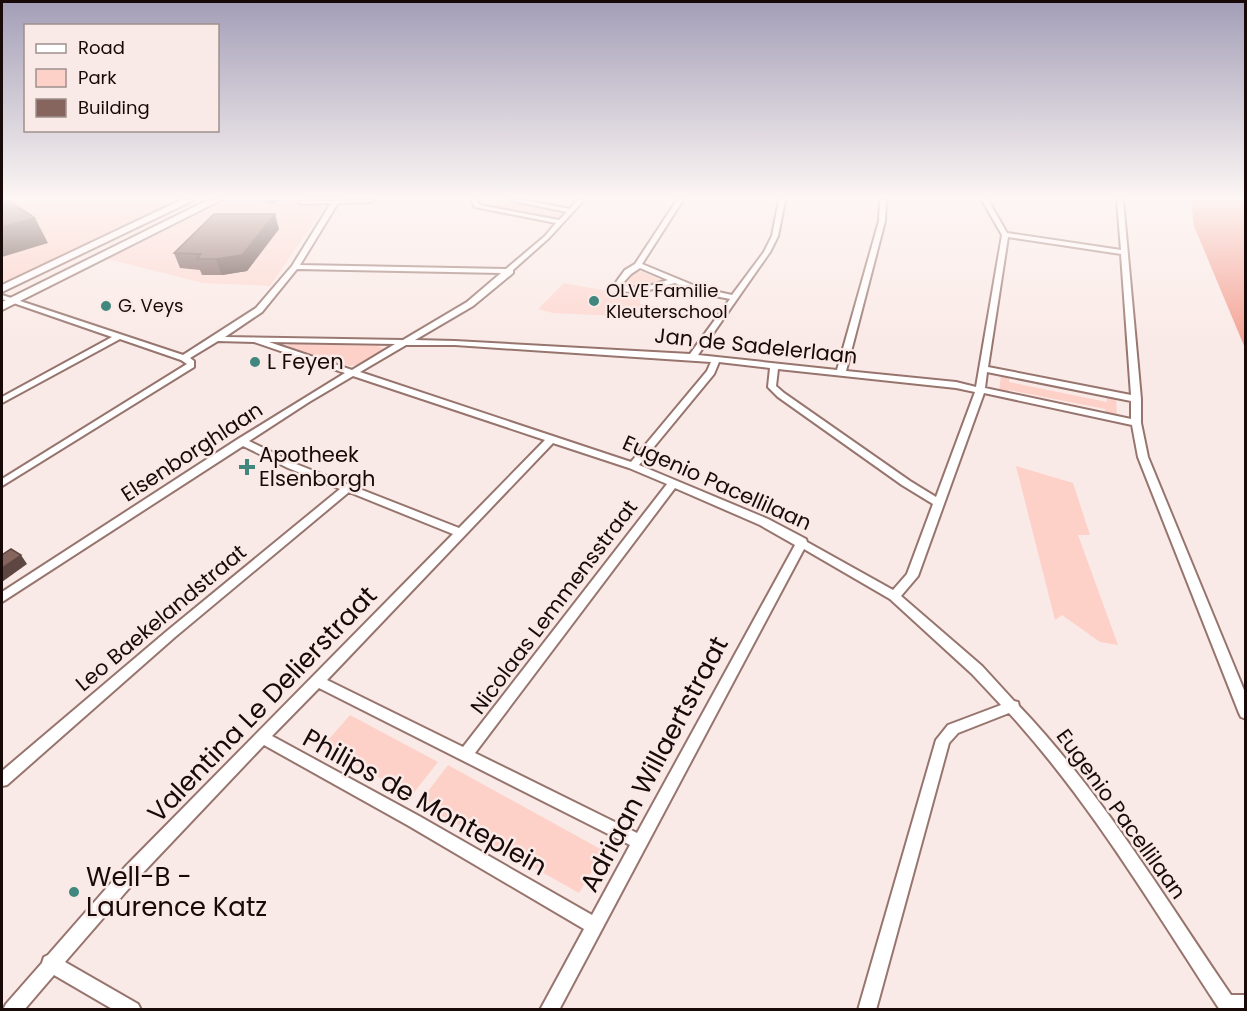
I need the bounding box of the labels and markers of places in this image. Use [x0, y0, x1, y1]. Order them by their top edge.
place label: OLVE Familie Kleuterschool [606, 278, 728, 324]
place label: G. Veys [118, 293, 183, 318]
marker: OLVE Familie Kleuterschool [587, 294, 601, 308]
marker: G. Veys [99, 299, 113, 313]
place label: L Feyen [267, 347, 344, 376]
marker: L Feyen [248, 355, 262, 369]
place label: Apotheek Elsenborgh [259, 440, 375, 493]
marker: Apotheek Elsenborgh [240, 460, 254, 474]
place label: Well-B - Laurence Katz [86, 859, 267, 925]
marker: Well-B - Laurence Katz [67, 885, 81, 899]

